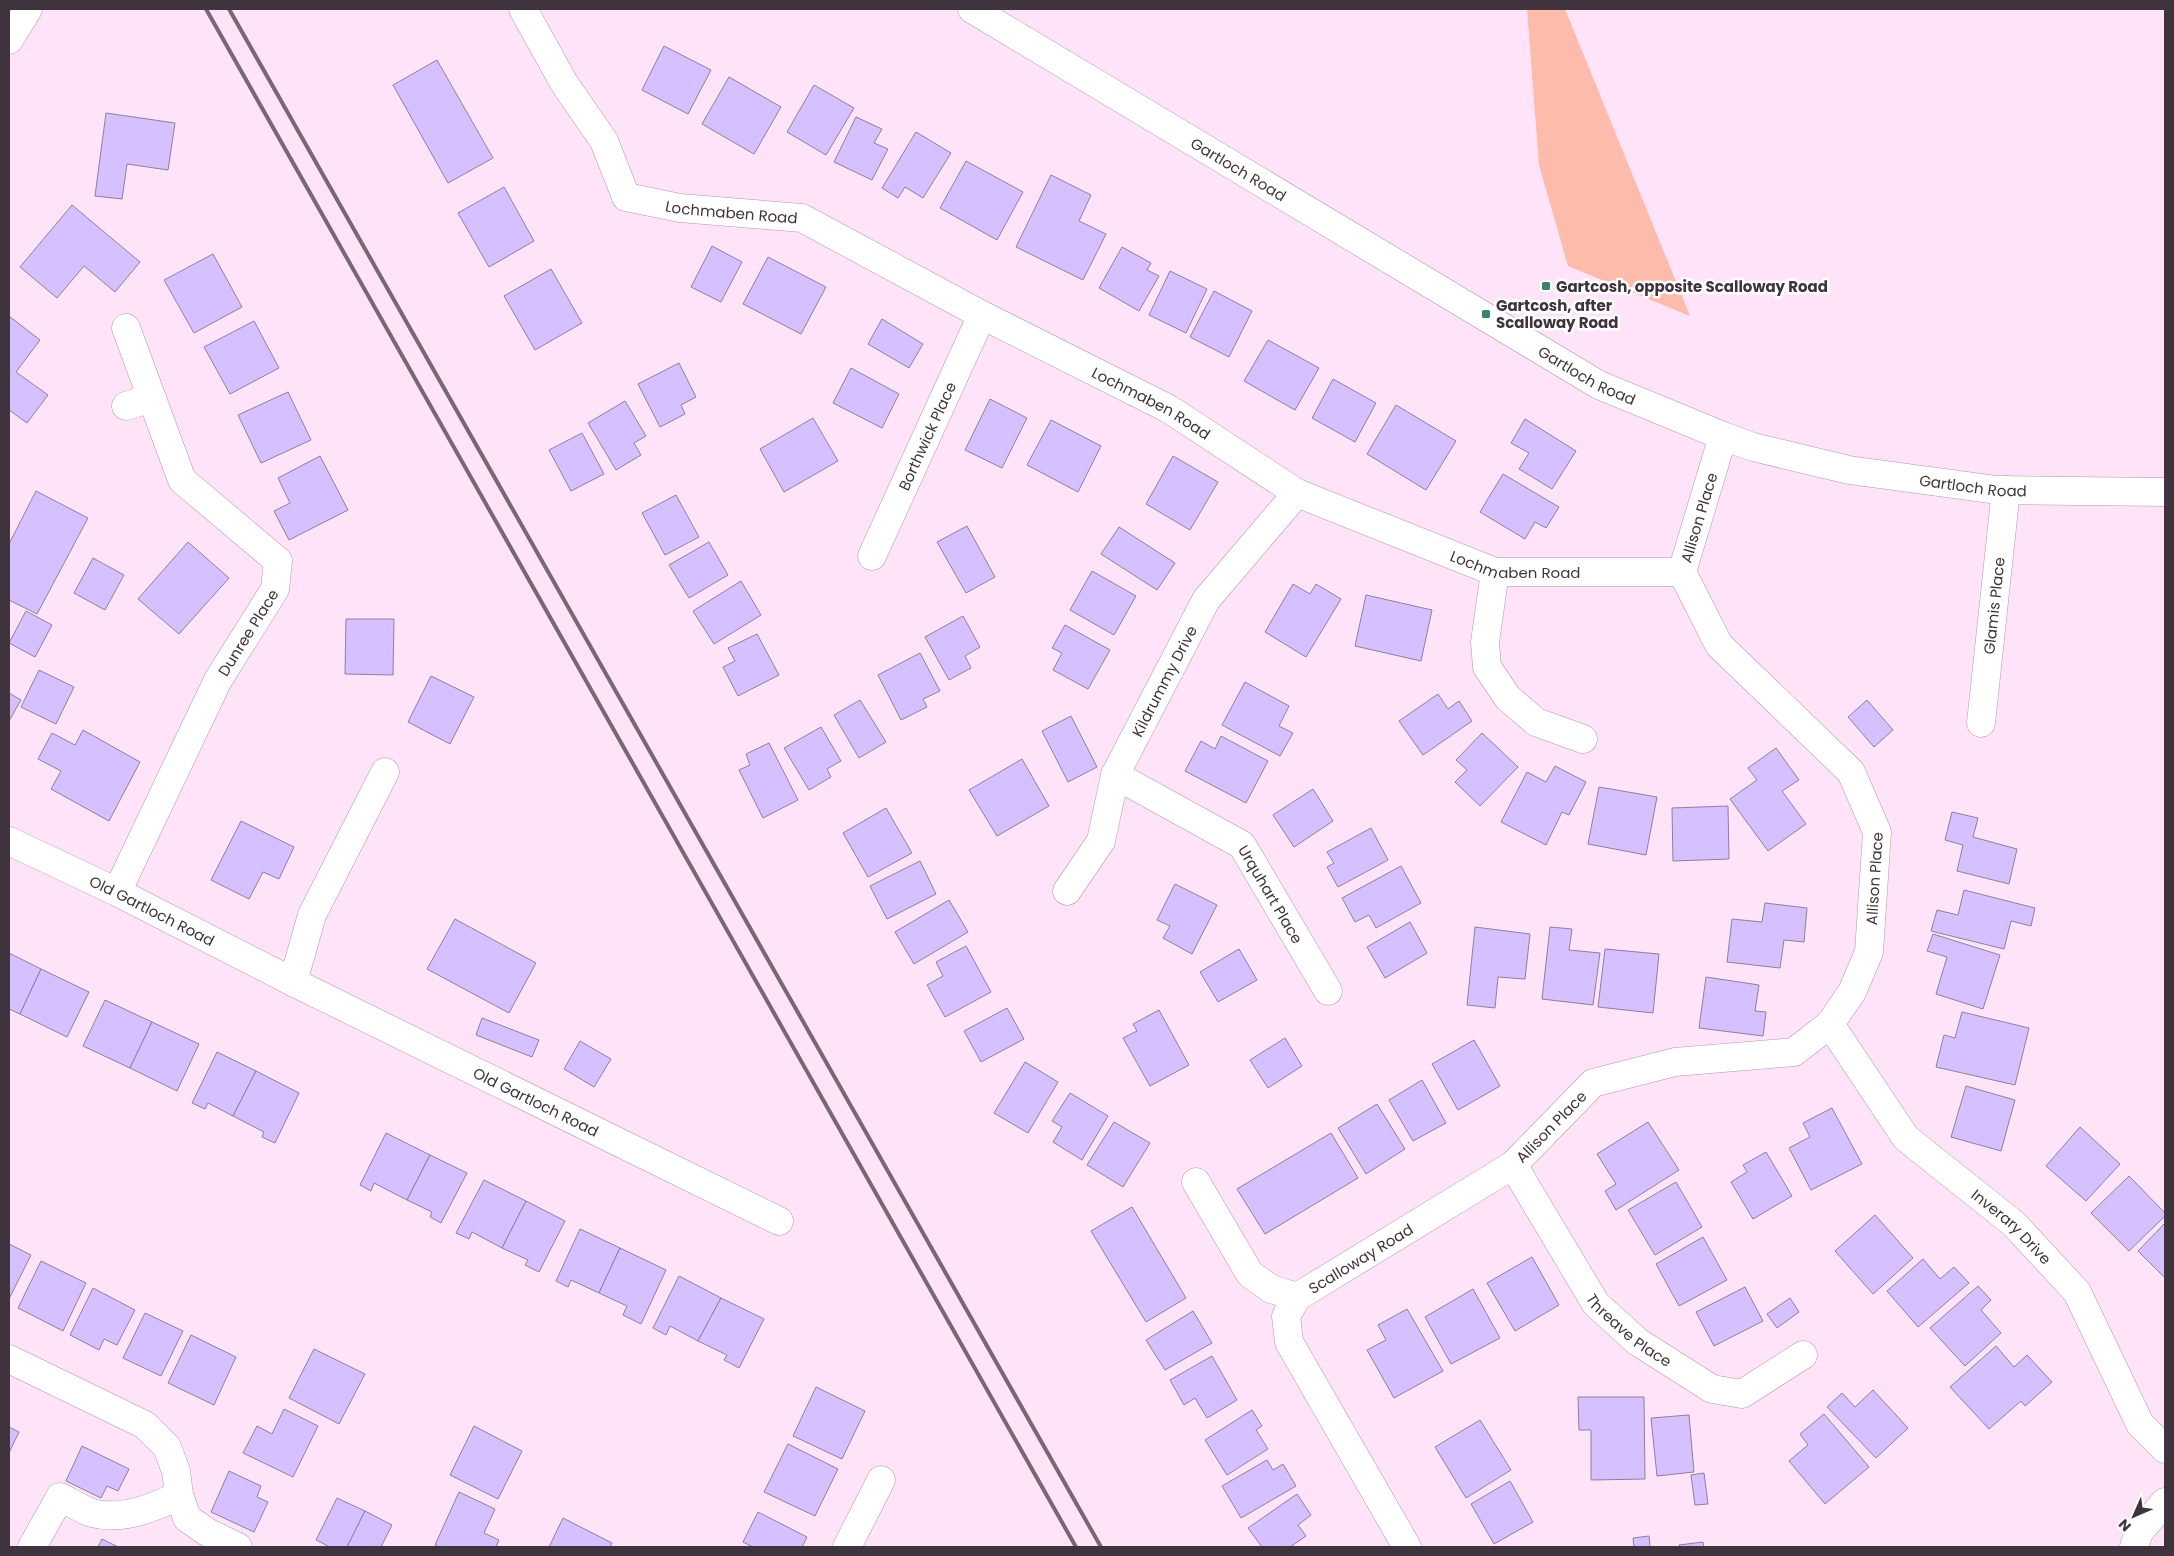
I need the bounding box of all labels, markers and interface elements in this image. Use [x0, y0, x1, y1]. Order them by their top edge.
street label: Gartloch Road [1187, 132, 1290, 206]
street label: Lochmaben Road [664, 195, 798, 228]
place label: Gartcosh, opposite Scalloway Road [1556, 276, 1828, 297]
marker: Gartcosh, opposite Scalloway Road [1540, 280, 1552, 292]
place label: Gartcosh, after Scalloway Road [1496, 295, 1618, 333]
marker: Gartcosh, after Scalloway Road [1480, 308, 1492, 320]
street label: Gartloch Road [1534, 340, 1639, 409]
street label: Lochmaben Road [1089, 362, 1215, 444]
street label: Borthwick Place [893, 378, 961, 494]
street label: Gartloch Road [1918, 469, 2027, 501]
street label: Allison Place [1675, 470, 1722, 565]
street label: Lochmaben Road [1447, 545, 1580, 583]
street label: Glamis Place [1978, 556, 2009, 655]
street label: Dunree Place [213, 585, 283, 680]
street label: Kildrummy Drive [1126, 622, 1202, 740]
street label: Allison Place [1860, 831, 1887, 926]
street label: Urquhart Place [1234, 841, 1308, 947]
street label: Old Gartloch Road [86, 870, 218, 951]
street label: Old Gartloch Road [470, 1062, 602, 1141]
street label: Allison Place [1511, 1085, 1591, 1167]
street label: Inverary Drive [1967, 1184, 2056, 1269]
street label: Scalloway Road [1304, 1218, 1417, 1298]
street label: Threave Place [1582, 1289, 1676, 1371]
north arrow [2109, 1491, 2159, 1541]
text: N [2114, 1514, 2136, 1536]

